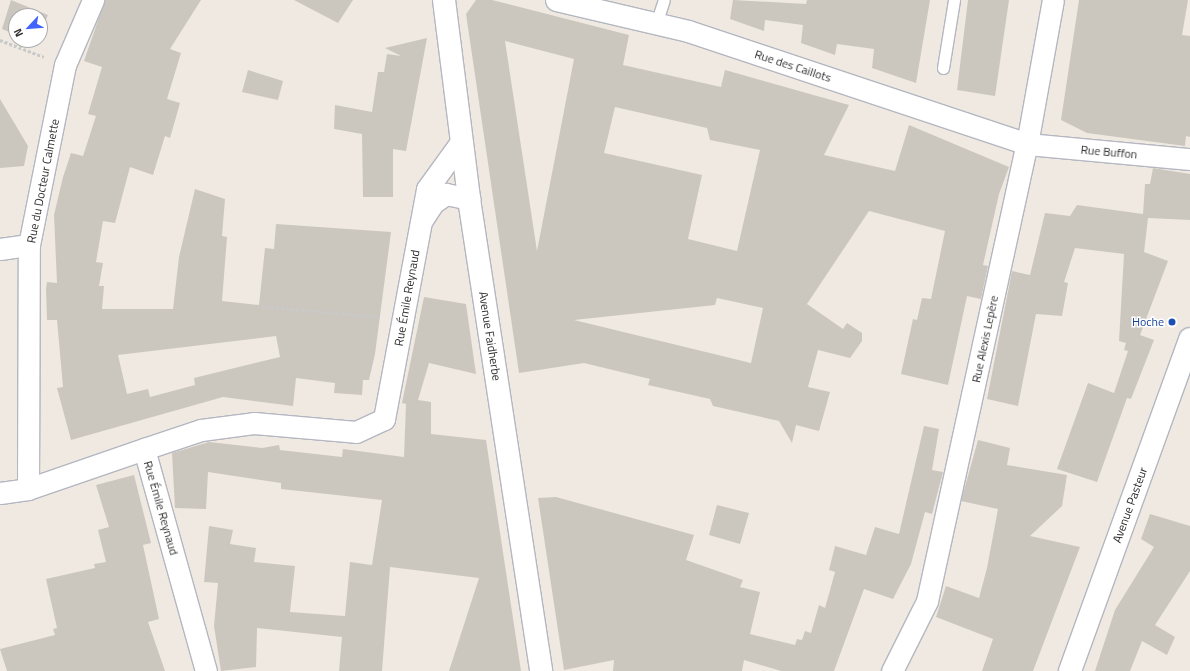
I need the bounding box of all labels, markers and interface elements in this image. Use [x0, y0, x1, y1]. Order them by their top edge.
north arrow [8, 8, 48, 48]
text: N [9, 26, 27, 40]
street label: Rue des Caillots [753, 47, 833, 85]
street label: Rue du Docteur Calmette [24, 118, 62, 244]
street label: Rue Buffon [1080, 142, 1138, 162]
street label: Rue Émile Reynaud [391, 249, 423, 347]
street label: Avenue Faidherbe [476, 290, 504, 382]
street label: Rue Alexis Lepère [969, 294, 1001, 384]
place label: Hoche [1132, 315, 1164, 329]
marker: Hoche [1167, 317, 1177, 327]
street label: Rue Émile Reynaud [141, 459, 181, 557]
street label: Avenue Pasteur [1110, 465, 1150, 545]

